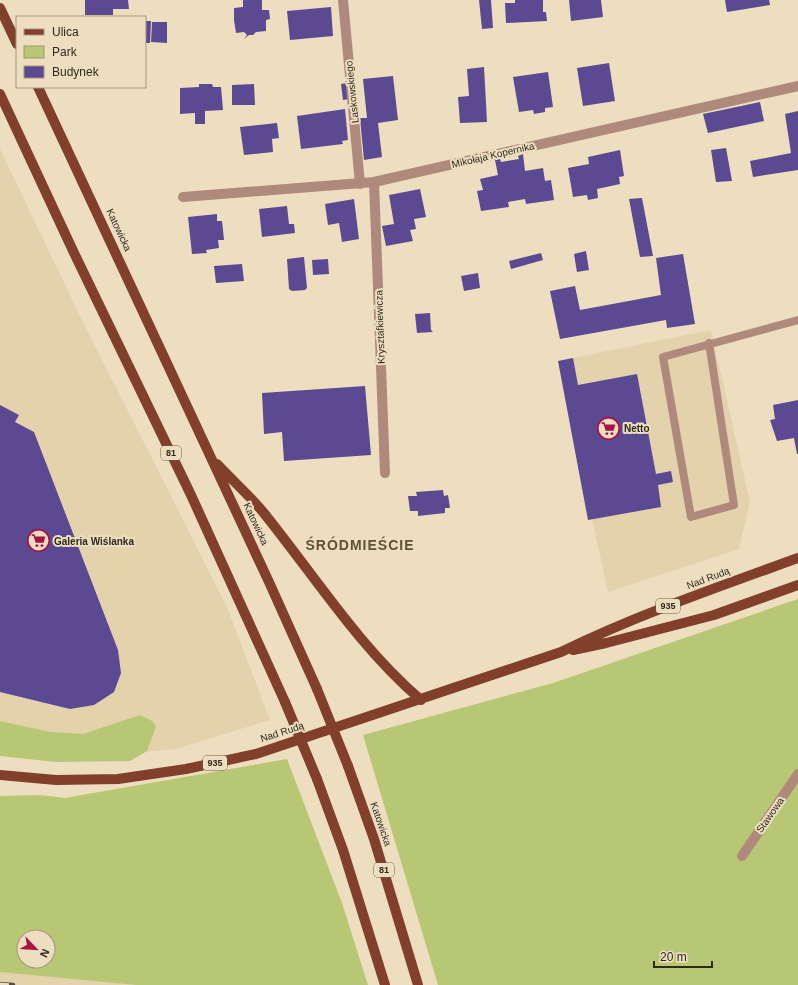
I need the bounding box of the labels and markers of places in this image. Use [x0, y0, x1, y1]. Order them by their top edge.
supermarket icon: Netto [596, 415, 622, 441]
place label: Netto [624, 423, 650, 434]
supermarket icon: Galeria Wiślanka [25, 528, 51, 554]
place label: Galeria Wiślanka [54, 536, 134, 547]

